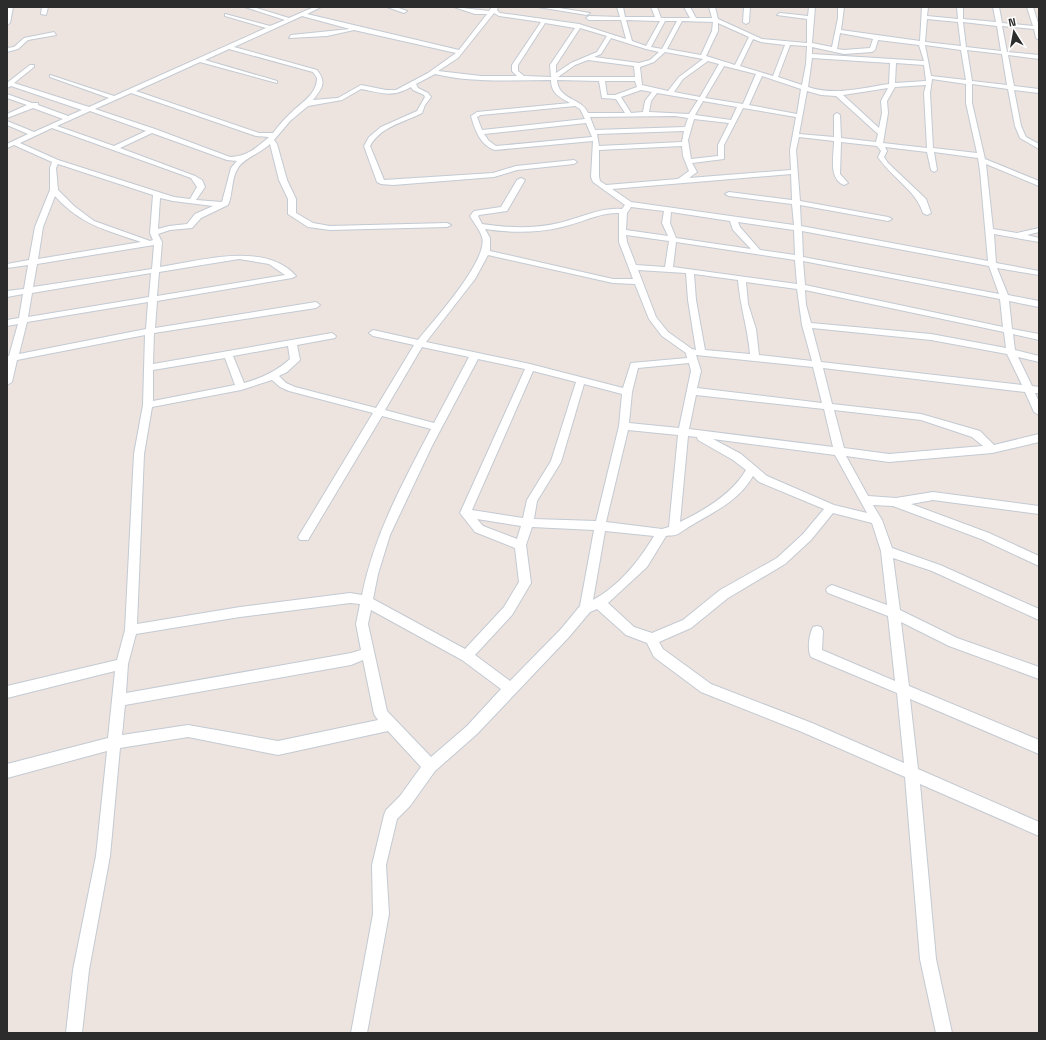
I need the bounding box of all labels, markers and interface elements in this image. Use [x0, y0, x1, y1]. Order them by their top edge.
north arrow [994, 12, 1034, 52]
text: N [1007, 15, 1017, 30]

